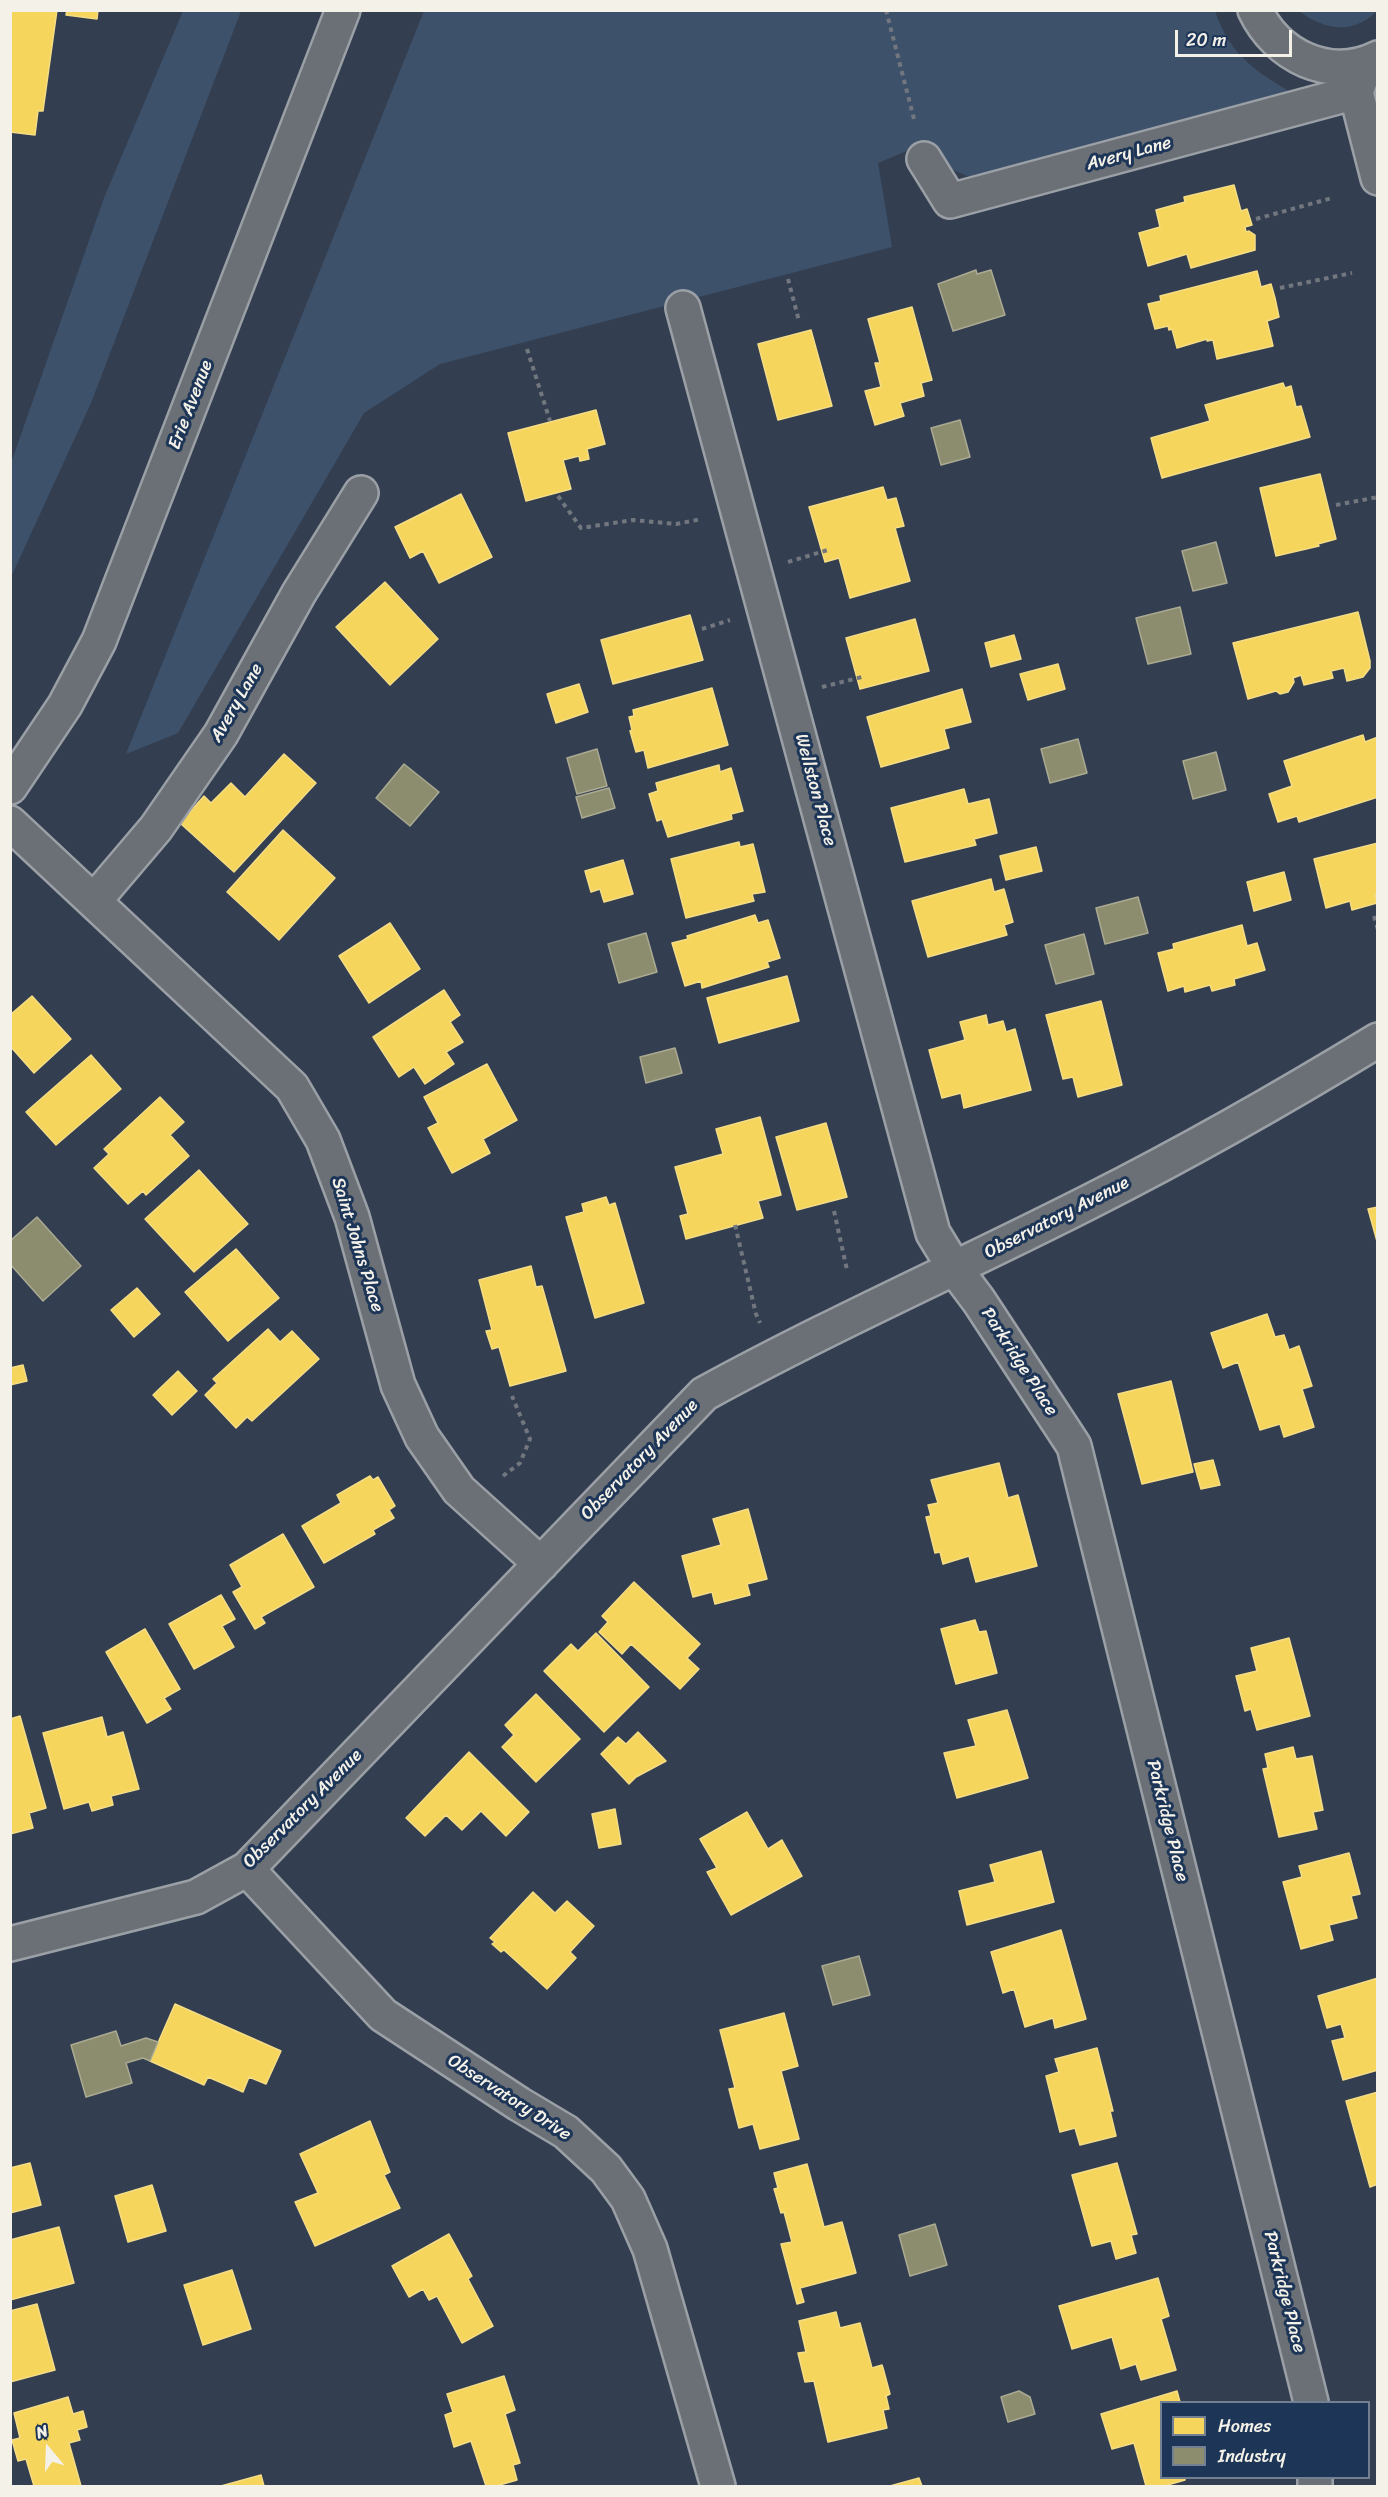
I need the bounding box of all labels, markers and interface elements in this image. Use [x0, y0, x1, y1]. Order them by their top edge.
scale bar [1178, 18, 1295, 56]
text: 20 m [1186, 24, 1226, 56]
street label: Avery Lane [1084, 132, 1174, 176]
street label: Erie Avenue [164, 357, 218, 453]
street label: Avery Lane [206, 660, 268, 746]
street label: Wellston Place [790, 731, 840, 849]
street label: Observatory Avenue [981, 1172, 1133, 1264]
street label: Saint Johns Place [326, 1175, 388, 1315]
street label: Parkridge Place [976, 1304, 1062, 1420]
street label: Observatory Avenue [577, 1395, 703, 1525]
street label: Observatory Avenue [239, 1745, 367, 1873]
street label: Parkridge Place [1141, 1758, 1193, 1884]
street label: Observatory Drive [443, 2050, 575, 2146]
street label: Parkridge Place [1258, 2229, 1310, 2355]
legend [1160, 2401, 1370, 2479]
text: Homes [1218, 2410, 1271, 2442]
text: N [32, 2416, 52, 2447]
north arrow [18, 2419, 78, 2479]
text: Industry [1218, 2440, 1286, 2472]

